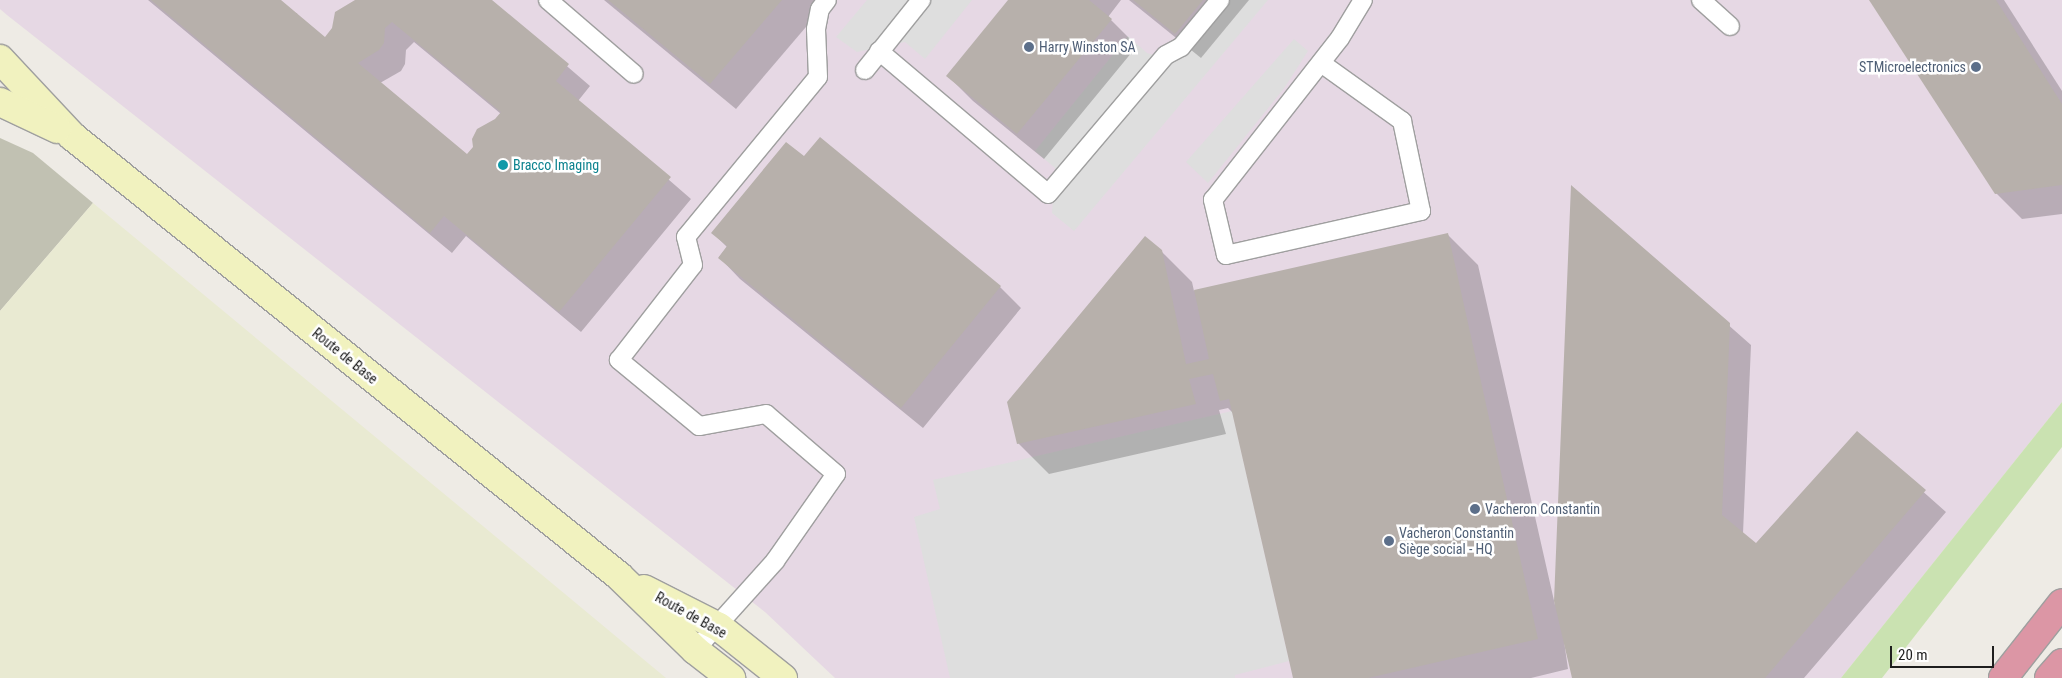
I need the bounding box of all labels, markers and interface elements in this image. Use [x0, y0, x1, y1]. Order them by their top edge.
place label: Harry Winston SA [1039, 39, 1135, 55]
marker: Harry Winston SA [1023, 41, 1035, 53]
place label: STMicroelectronics [1859, 59, 1966, 75]
marker: STMicroelectronics [1970, 61, 1982, 73]
place label: Bracco Imaging [513, 157, 599, 173]
marker: Bracco Imaging [497, 159, 509, 171]
street label: Route de Base [309, 325, 381, 387]
place label: Vacheron Constantin [1485, 501, 1600, 517]
marker: Vacheron Constantin [1469, 503, 1481, 515]
place label: Vacheron Constantin Siège social - HQ [1399, 525, 1514, 558]
marker: Vacheron Constantin Siège social - HQ [1383, 535, 1395, 547]
street label: Route de Base [652, 588, 730, 642]
scale bar [1892, 636, 1996, 668]
text: 20 m [1898, 646, 1928, 664]

